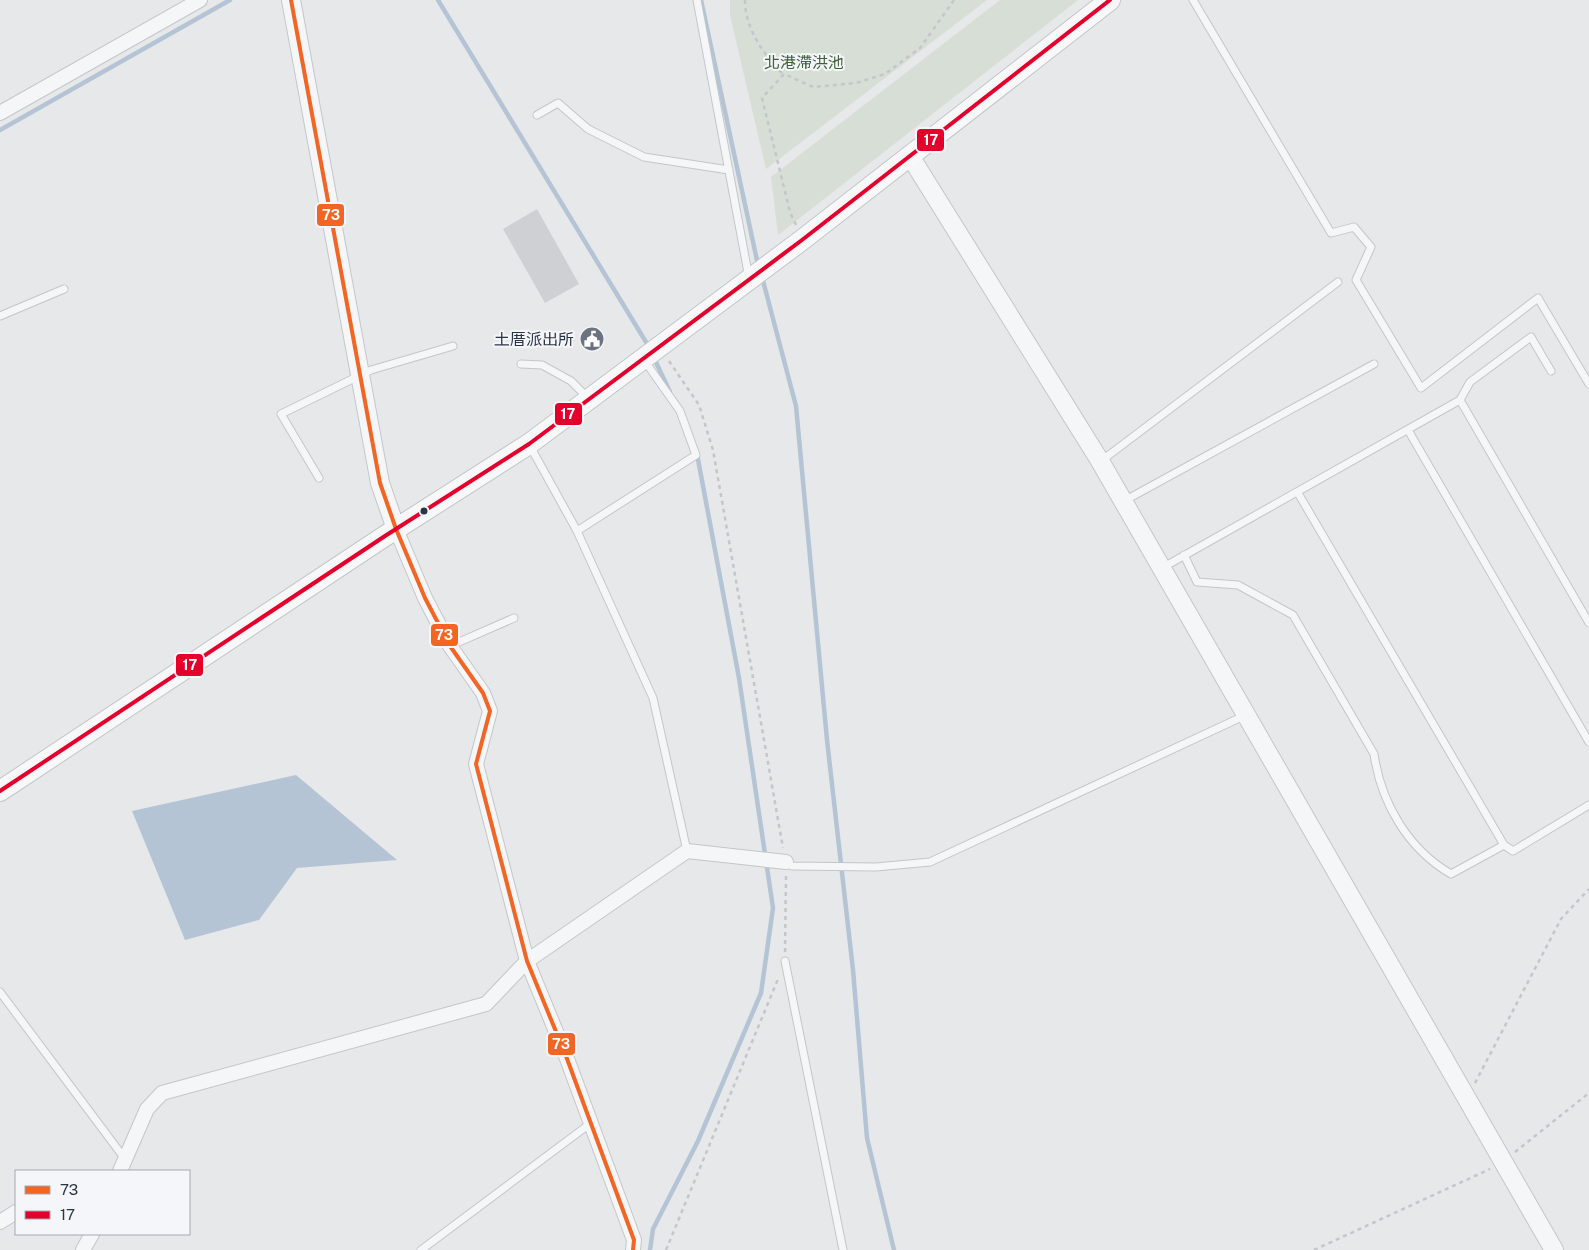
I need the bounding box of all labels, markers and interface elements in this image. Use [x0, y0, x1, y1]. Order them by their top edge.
park label: 北港滯洪池 [764, 53, 844, 72]
line badge: 17 [916, 128, 945, 152]
text: 17 [924, 132, 939, 148]
line badge: 73 [316, 203, 345, 227]
text: 73 [322, 207, 340, 223]
public building icon: 土厝派出所 [579, 326, 605, 352]
place label: 土厝派出所 [494, 330, 574, 349]
line badge: 17 [554, 402, 583, 426]
text: 17 [561, 406, 576, 422]
unlabelled marker [419, 506, 429, 516]
line badge: 73 [430, 623, 459, 647]
text: 73 [435, 627, 453, 643]
line badge: 17 [175, 653, 204, 677]
text: 17 [183, 657, 198, 673]
line badge: 73 [547, 1032, 576, 1056]
text: 73 [552, 1036, 570, 1052]
legend [15, 1170, 190, 1235]
text: 73 [60, 1181, 78, 1198]
text: 17 [60, 1206, 75, 1223]

